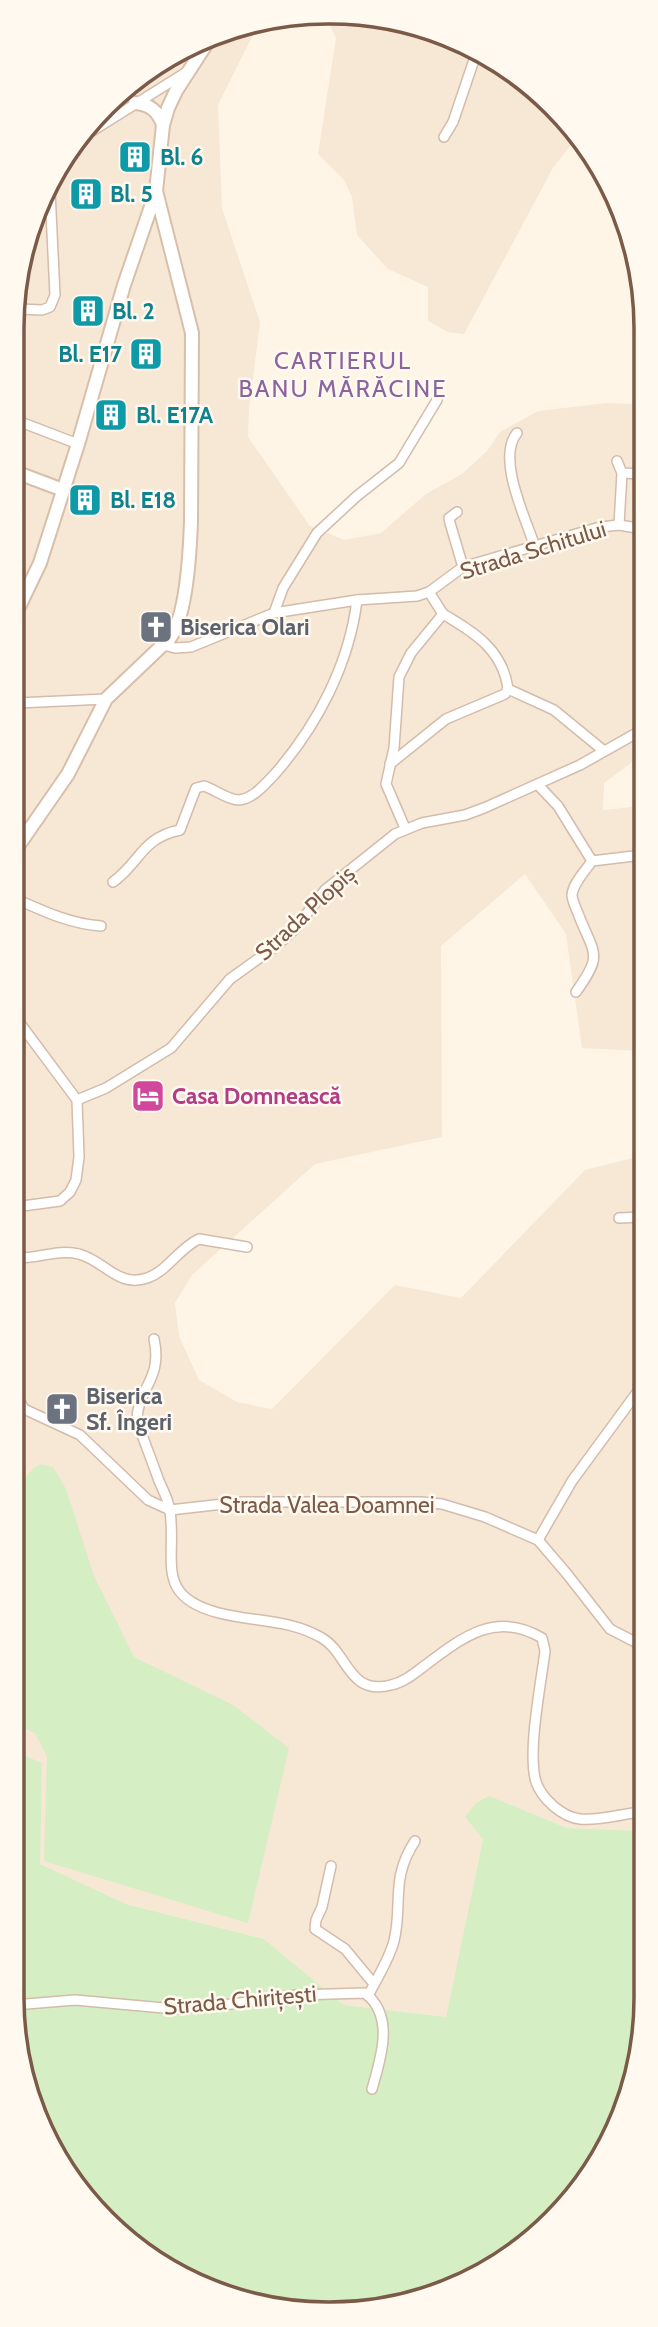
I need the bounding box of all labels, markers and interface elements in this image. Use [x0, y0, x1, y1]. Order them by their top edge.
building icon: Bl. 6 [116, 138, 154, 176]
place label: Bl. 6 [160, 143, 204, 171]
building icon: Bl. 5 [67, 175, 105, 213]
place label: Bl. 5 [110, 180, 153, 208]
building icon: Bl. 2 [69, 292, 107, 330]
place label: Bl. 2 [112, 297, 155, 325]
building icon: Bl. E17 [127, 335, 165, 373]
place label: Bl. E17 [58, 340, 122, 368]
district label: CARTIERUL BANU MĂRĂCINE [238, 346, 448, 403]
building icon: Bl. E17A [92, 396, 130, 434]
place label: Bl. E17A [136, 401, 214, 429]
building icon: Bl. E18 [66, 481, 104, 519]
place label: Bl. E18 [110, 486, 176, 514]
street label: Strada Schitului [457, 514, 609, 586]
church icon: Biserica Olari [137, 608, 175, 646]
place label: Biserica Olari [180, 613, 310, 641]
street label: Strada Plopiș [249, 860, 361, 967]
hotel icon: Casa Domnească [129, 1077, 167, 1115]
place label: Casa Domnească [172, 1082, 342, 1110]
place label: Biserica Sf. Îngeri [86, 1382, 172, 1436]
church icon: Biserica Sf. Îngeri [43, 1390, 81, 1428]
street label: Strada Valea Doamnei [219, 1491, 435, 1519]
street label: Strada Chirițești [162, 1979, 318, 2022]

